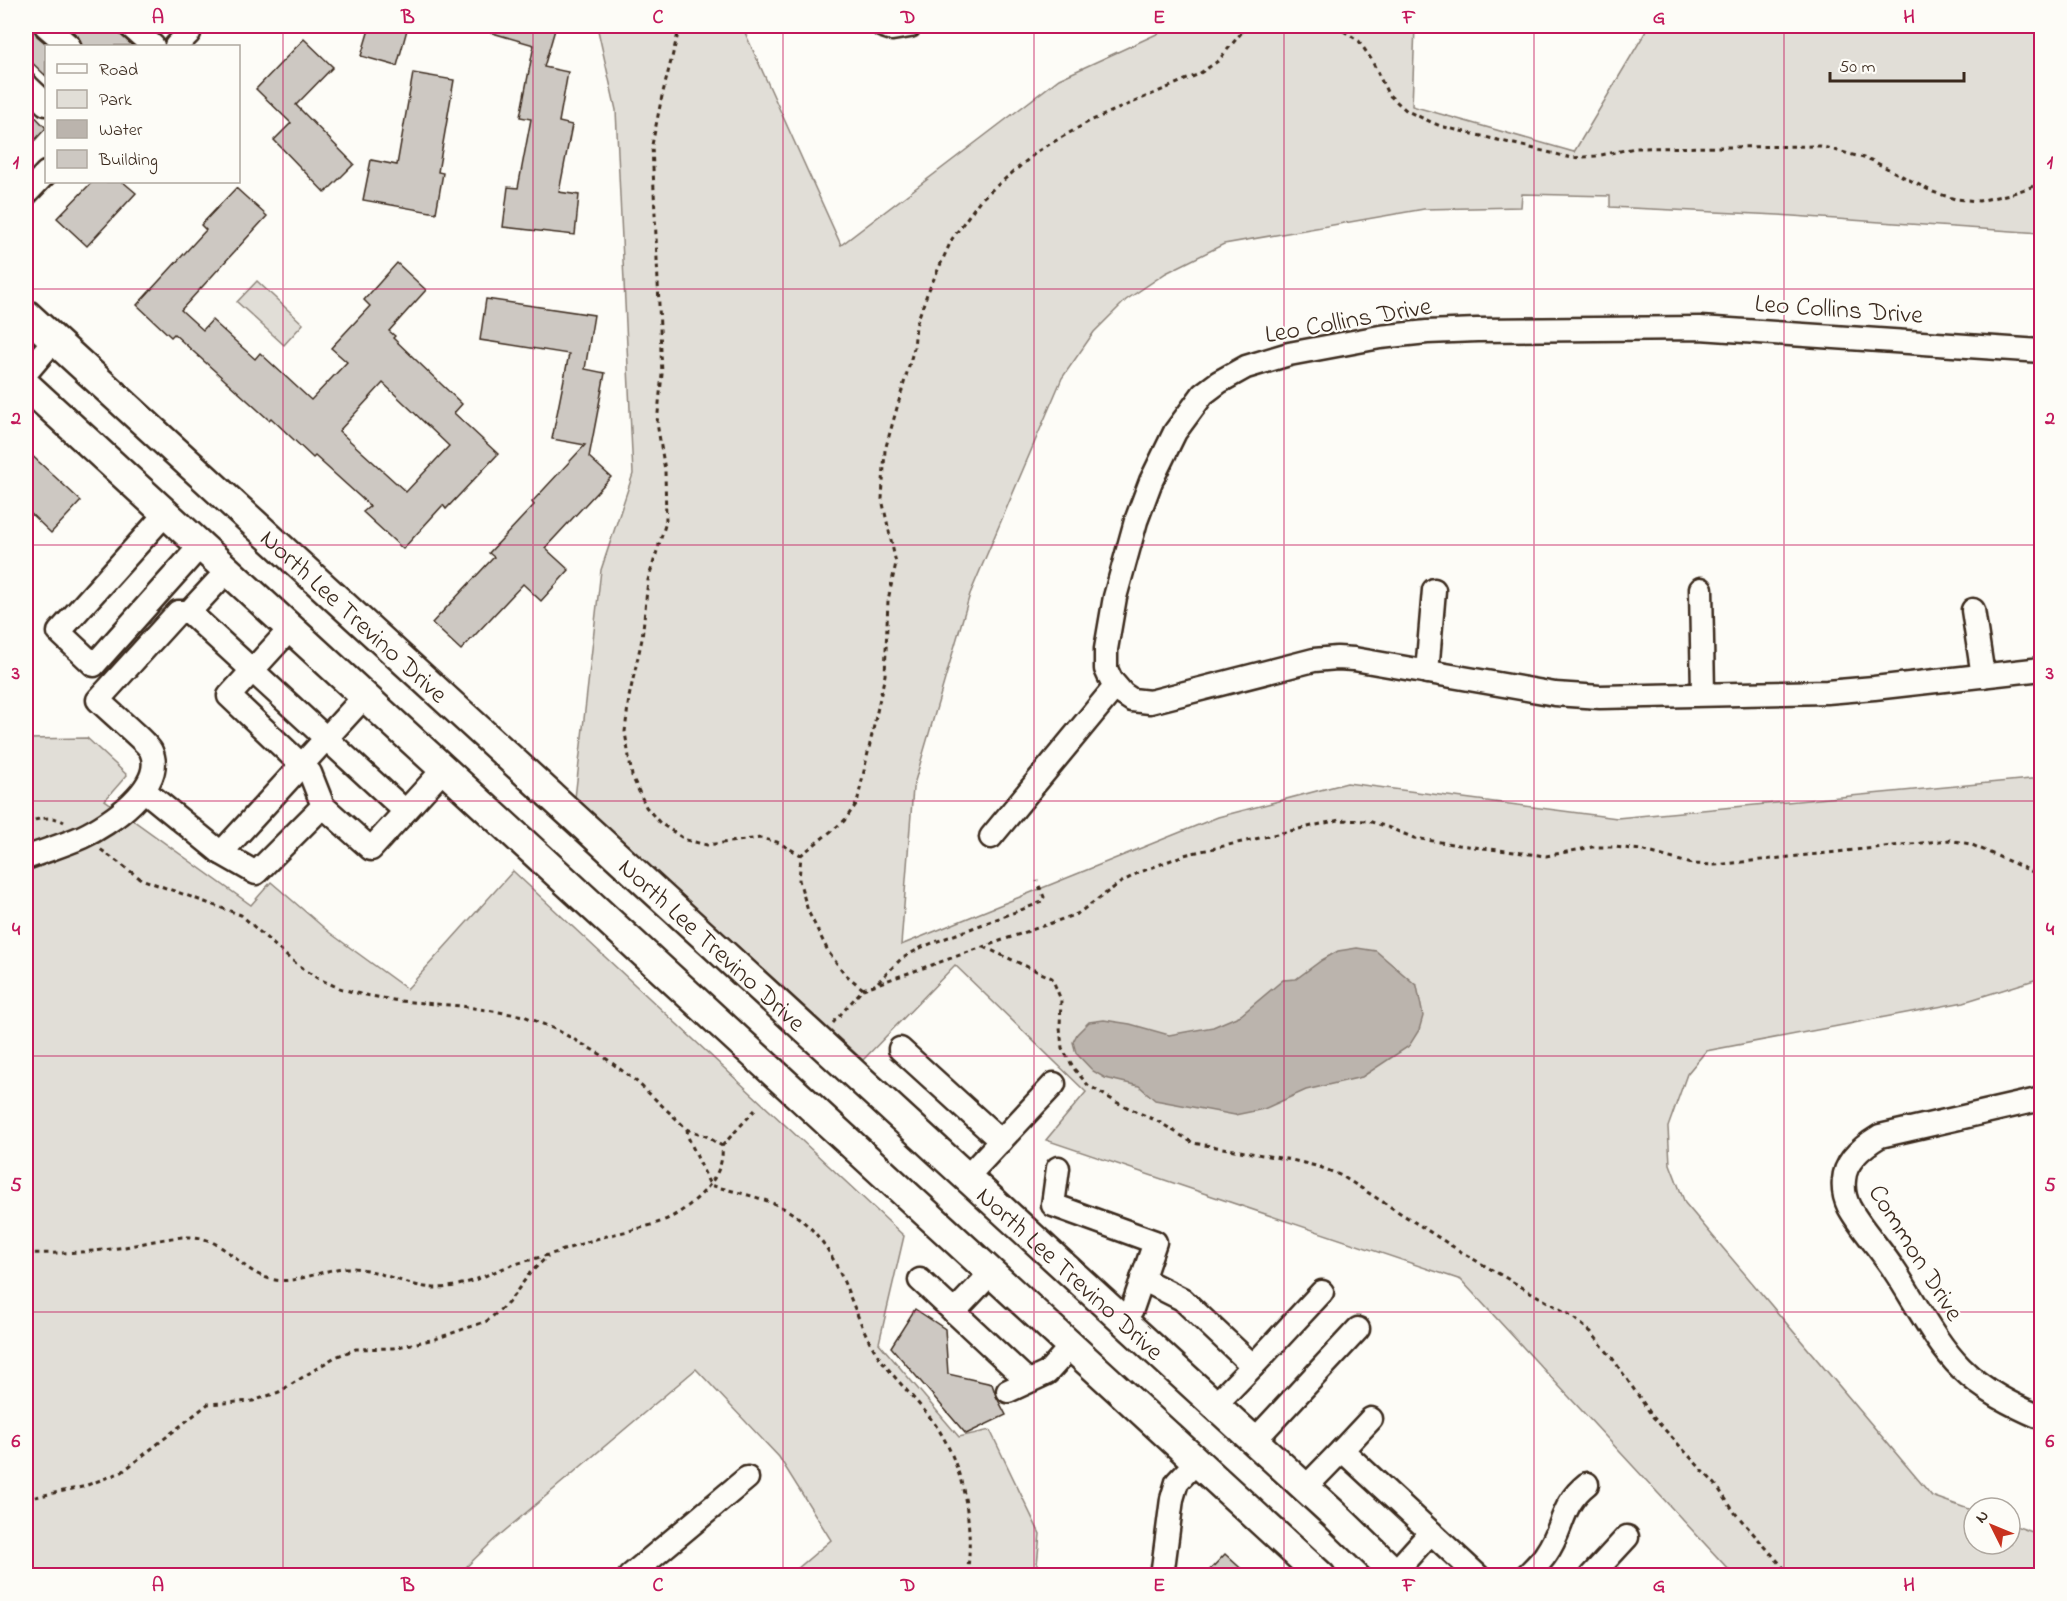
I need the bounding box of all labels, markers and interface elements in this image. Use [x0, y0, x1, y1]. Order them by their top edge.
text: A [152, 4, 164, 33]
text: B [400, 4, 415, 33]
text: C [653, 4, 664, 33]
text: D [900, 4, 915, 33]
text: E [1153, 4, 1165, 33]
text: F [1402, 4, 1416, 33]
text: G [1653, 4, 1666, 33]
text: H [1903, 4, 1915, 33]
legend [45, 45, 240, 183]
scale bar [1830, 45, 1964, 83]
text: 50 m [1839, 55, 1876, 81]
text: Road [99, 58, 138, 84]
text: Park [99, 88, 132, 114]
text: Water [99, 118, 143, 144]
text: Building [98, 148, 158, 175]
text: 1 [13, 149, 20, 178]
text: 1 [2047, 149, 2054, 178]
street label: Leo Collins Drive [1753, 286, 1925, 336]
street label: Leo Collins Drive [1262, 289, 1435, 355]
text: 2 [10, 405, 21, 434]
text: 2 [2044, 405, 2055, 434]
street label: North Lee Trevino Drive [250, 522, 455, 714]
text: 3 [11, 660, 20, 689]
text: 3 [2045, 660, 2054, 689]
street label: North Lee Trevino Drive [608, 850, 813, 1043]
text: 4 [12, 916, 21, 945]
text: 4 [2046, 916, 2055, 945]
text: 5 [10, 1172, 22, 1201]
text: 5 [2044, 1172, 2056, 1201]
street label: Common Drive [1857, 1178, 1972, 1330]
street label: North Lee Trevino Drive [967, 1179, 1171, 1371]
text: 6 [12, 1428, 21, 1457]
text: 6 [2046, 1428, 2055, 1457]
north arrow [1962, 1496, 2022, 1556]
text: N [1970, 1505, 1995, 1529]
text: A [152, 1572, 164, 1601]
text: B [400, 1572, 415, 1601]
text: C [653, 1572, 664, 1601]
text: D [900, 1572, 915, 1601]
text: E [1153, 1572, 1165, 1601]
text: F [1402, 1572, 1416, 1601]
text: G [1653, 1572, 1666, 1601]
text: H [1903, 1572, 1915, 1601]

